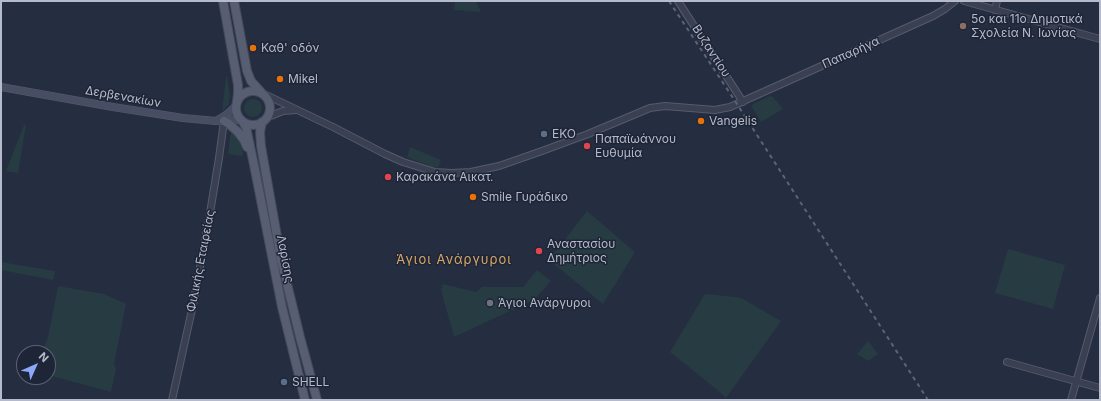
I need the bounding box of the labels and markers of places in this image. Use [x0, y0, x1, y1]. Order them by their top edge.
place label: 5ο και 11ο Δημοτικά Σχολεία Ν. Ιωνίας [971, 12, 1083, 40]
marker: 5ο και 11ο Δημοτικά Σχολεία Ν. Ιωνίας [958, 21, 968, 31]
place label: Καθ' οδόν [261, 41, 319, 55]
marker: Καθ' οδόν [248, 43, 258, 53]
place label: Mikel [288, 72, 318, 86]
marker: Mikel [275, 74, 285, 84]
place label: Vangelis [709, 114, 757, 128]
marker: Vangelis [696, 116, 706, 126]
place label: EKO [552, 127, 576, 141]
marker: EKO [539, 129, 549, 139]
place label: Παπαϊωάννου Ευθυμία [595, 132, 676, 160]
marker: Παπαϊωάννου Ευθυμία [582, 141, 592, 151]
place label: Καρακάνα Αικατ. [396, 170, 493, 184]
marker: Καρακάνα Αικατ. [383, 172, 393, 182]
place label: Smile Γυράδικο [481, 190, 568, 204]
marker: Smile Γυράδικο [468, 192, 478, 202]
place label: Αναστασίου Δημήτριος [547, 237, 615, 265]
marker: Αναστασίου Δημήτριος [534, 246, 544, 256]
place label: Άγιοι Ανάργυροι [498, 296, 591, 310]
marker: Άγιοι Ανάργυροι [485, 298, 495, 308]
place label: SHELL [292, 375, 329, 389]
marker: SHELL [279, 377, 289, 387]

